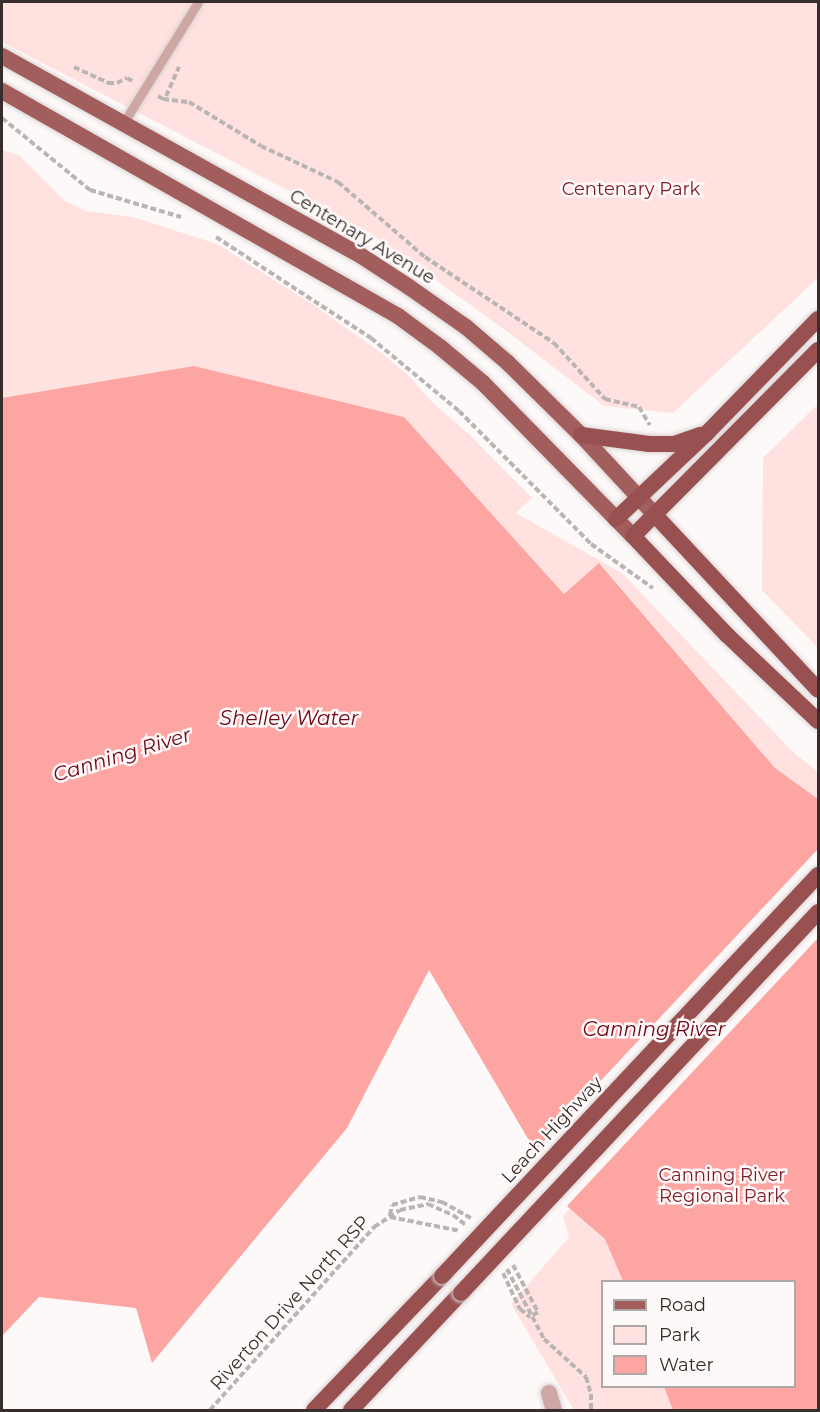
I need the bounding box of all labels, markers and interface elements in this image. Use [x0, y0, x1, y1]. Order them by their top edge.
park label: Centenary Park [562, 178, 700, 200]
street label: Centenary Avenue [285, 185, 439, 289]
water label: Shelley Water [220, 706, 358, 730]
water label: Canning River [50, 723, 194, 787]
water label: Canning River [583, 1017, 725, 1041]
street label: Leach Highway [497, 1072, 607, 1188]
park label: Canning River Regional Park [658, 1165, 786, 1208]
street label: Riverton Drive North RSP [206, 1211, 374, 1395]
legend [601, 1280, 796, 1388]
text: Road [659, 1294, 706, 1316]
text: Park [659, 1324, 700, 1346]
text: Water [659, 1354, 714, 1376]

